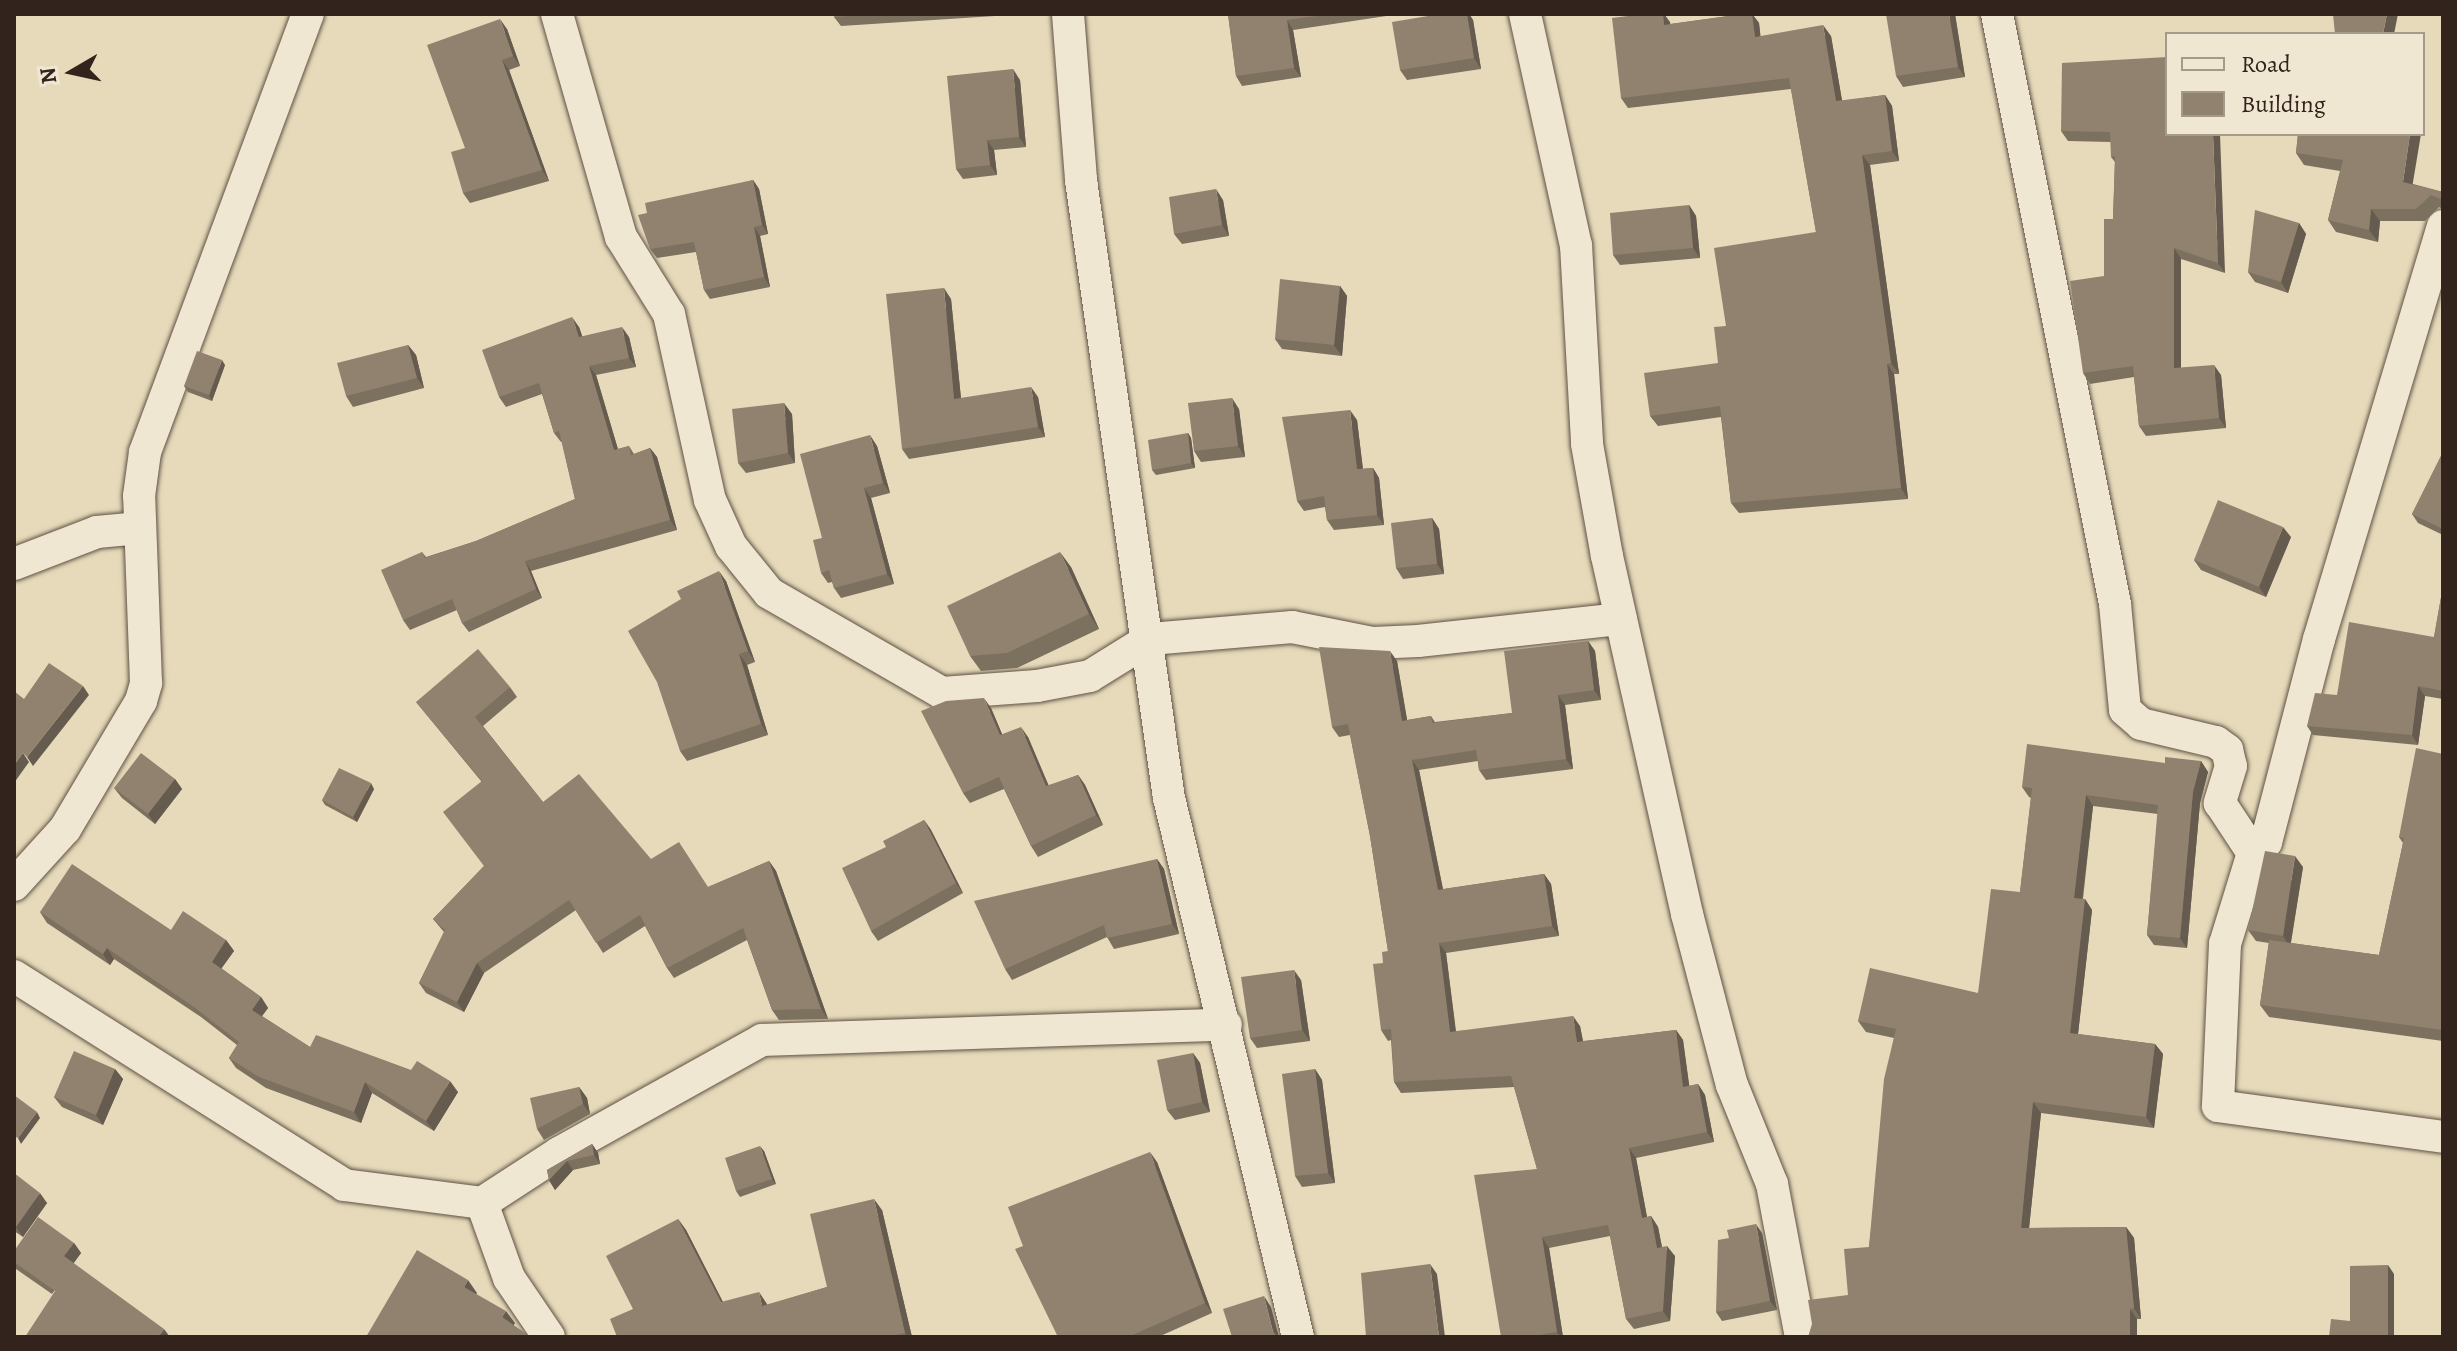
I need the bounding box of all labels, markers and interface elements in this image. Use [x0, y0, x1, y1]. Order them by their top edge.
north arrow [32, 32, 112, 112]
legend [2165, 32, 2425, 136]
text: Road [2241, 48, 2291, 80]
text: N [32, 65, 64, 86]
text: Building [2241, 88, 2326, 120]

